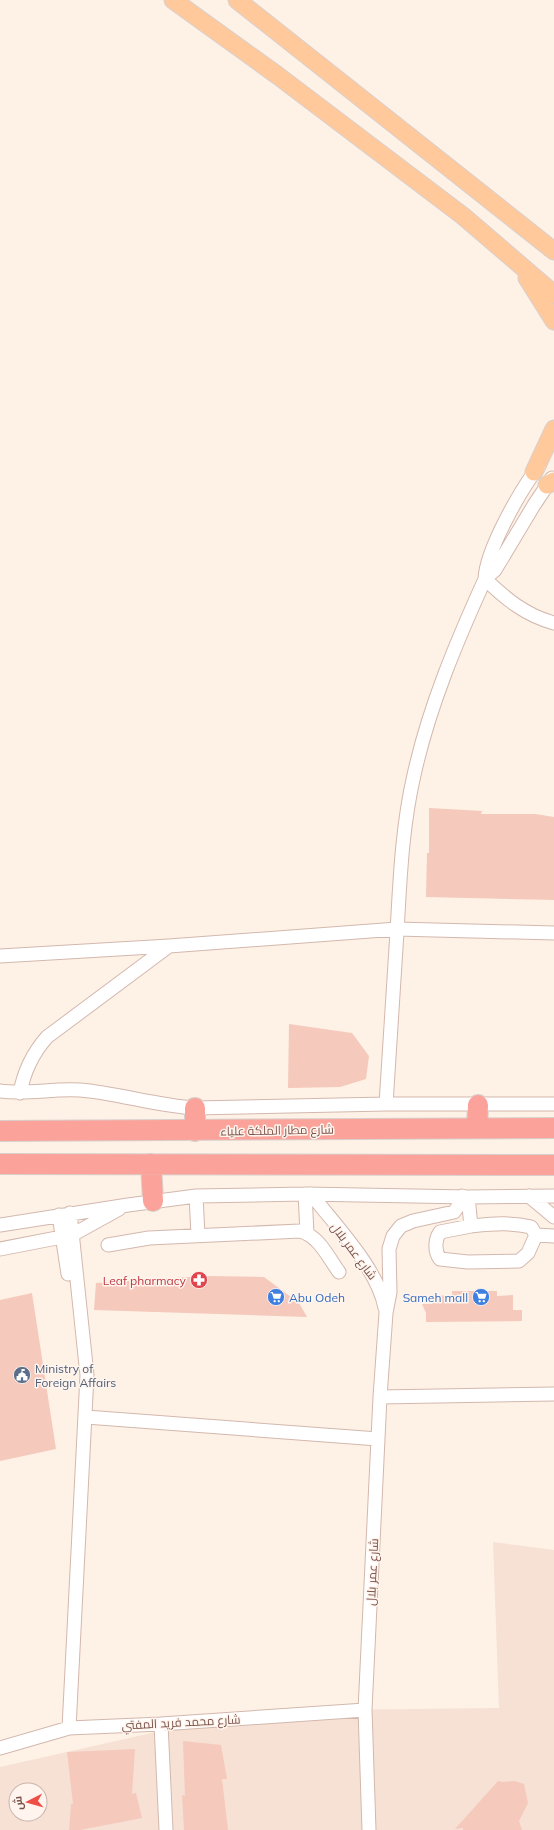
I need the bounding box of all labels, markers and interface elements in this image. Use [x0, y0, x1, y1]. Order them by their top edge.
street label: شارع مطار الملكة علياء [220, 1122, 334, 1139]
street label: شارع عمر بلال [327, 1220, 380, 1283]
pharmacy icon: Leaf pharmacy [189, 1270, 209, 1290]
place label: Leaf pharmacy [103, 1273, 187, 1288]
supermarket icon: Abu Odeh [266, 1287, 286, 1307]
supermarket icon: Sameh mall [471, 1287, 491, 1307]
place label: Abu Odeh [289, 1290, 345, 1305]
place label: Sameh mall [403, 1290, 468, 1305]
place label: Ministry of Foreign Affairs [35, 1361, 116, 1390]
public building icon: Ministry of Foreign Affairs [12, 1365, 32, 1385]
street label: شارع عمر بلال [363, 1538, 382, 1606]
street label: شارع محمد فريد المفتي [121, 1711, 241, 1736]
north arrow [8, 1782, 48, 1822]
text: ش [10, 1795, 26, 1811]

